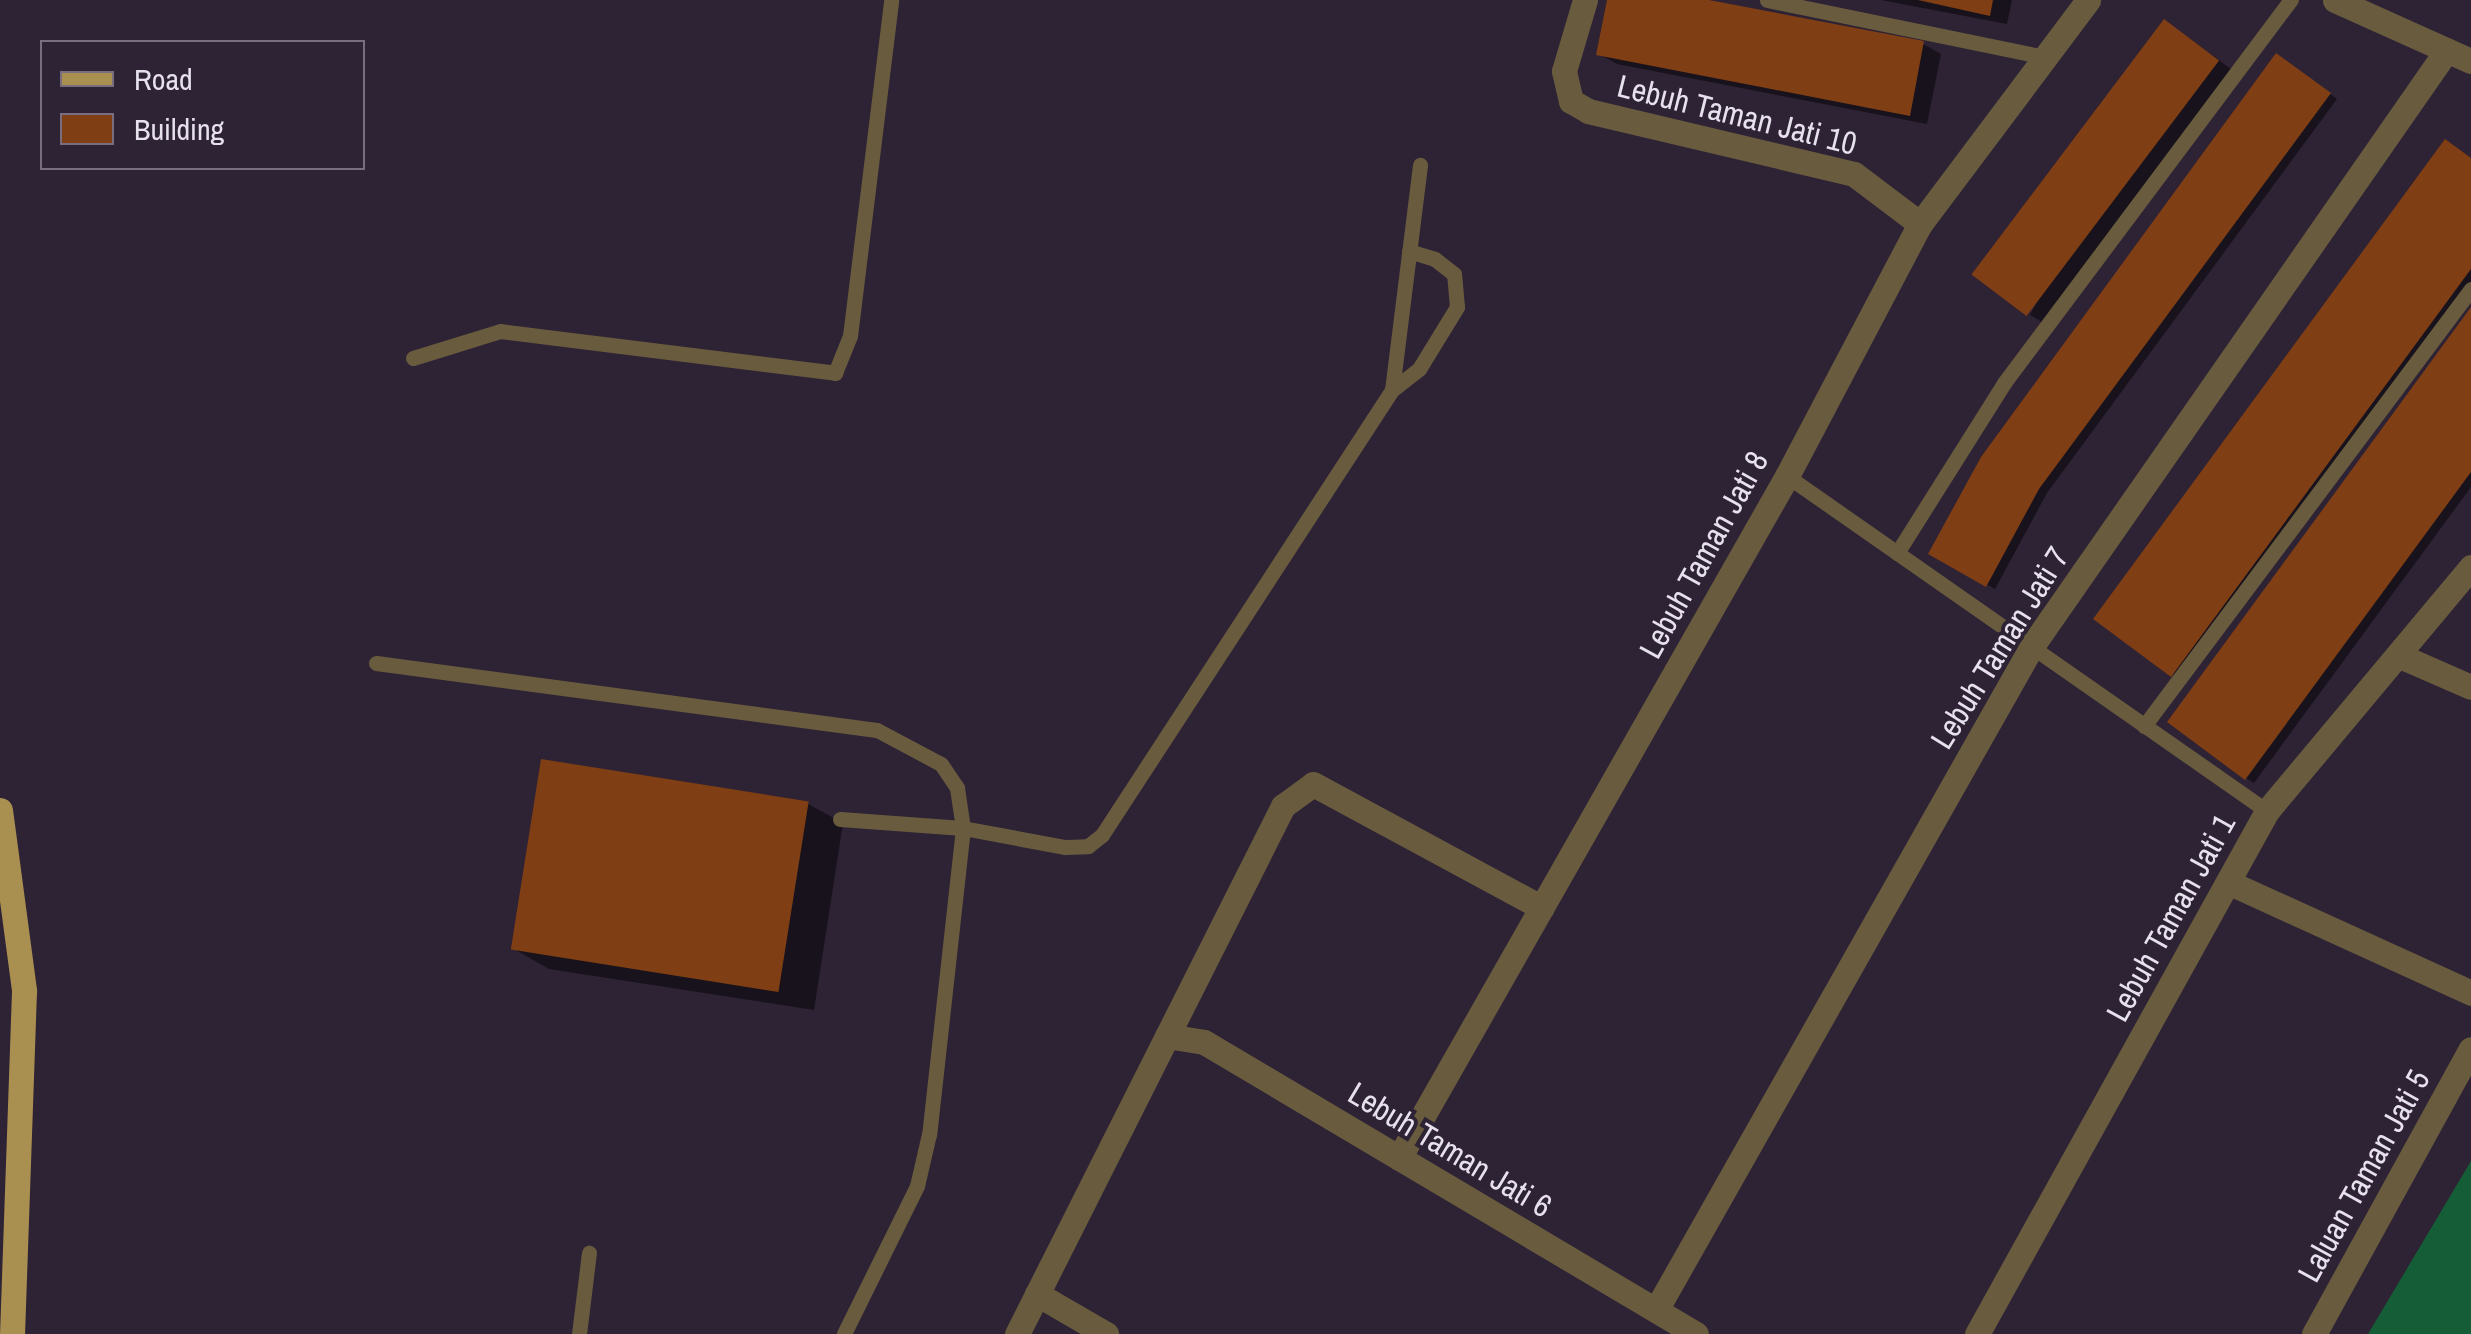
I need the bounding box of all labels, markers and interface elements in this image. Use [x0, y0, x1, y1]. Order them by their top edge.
legend [40, 40, 365, 170]
text: Road [134, 59, 193, 99]
street label: Lebuh Taman Jati 10 [1613, 67, 1861, 163]
text: Building [134, 109, 224, 149]
street label: Lebuh Taman Jati 8 [1631, 445, 1777, 665]
street label: Lebuh Taman Jati 7 [1923, 540, 2077, 756]
street label: Lebuh Taman Jati 1 [2098, 808, 2244, 1028]
street label: Laluan Taman Jati 5 [2290, 1063, 2438, 1289]
street label: Lebuh Taman Jati 6 [1341, 1074, 1559, 1226]

